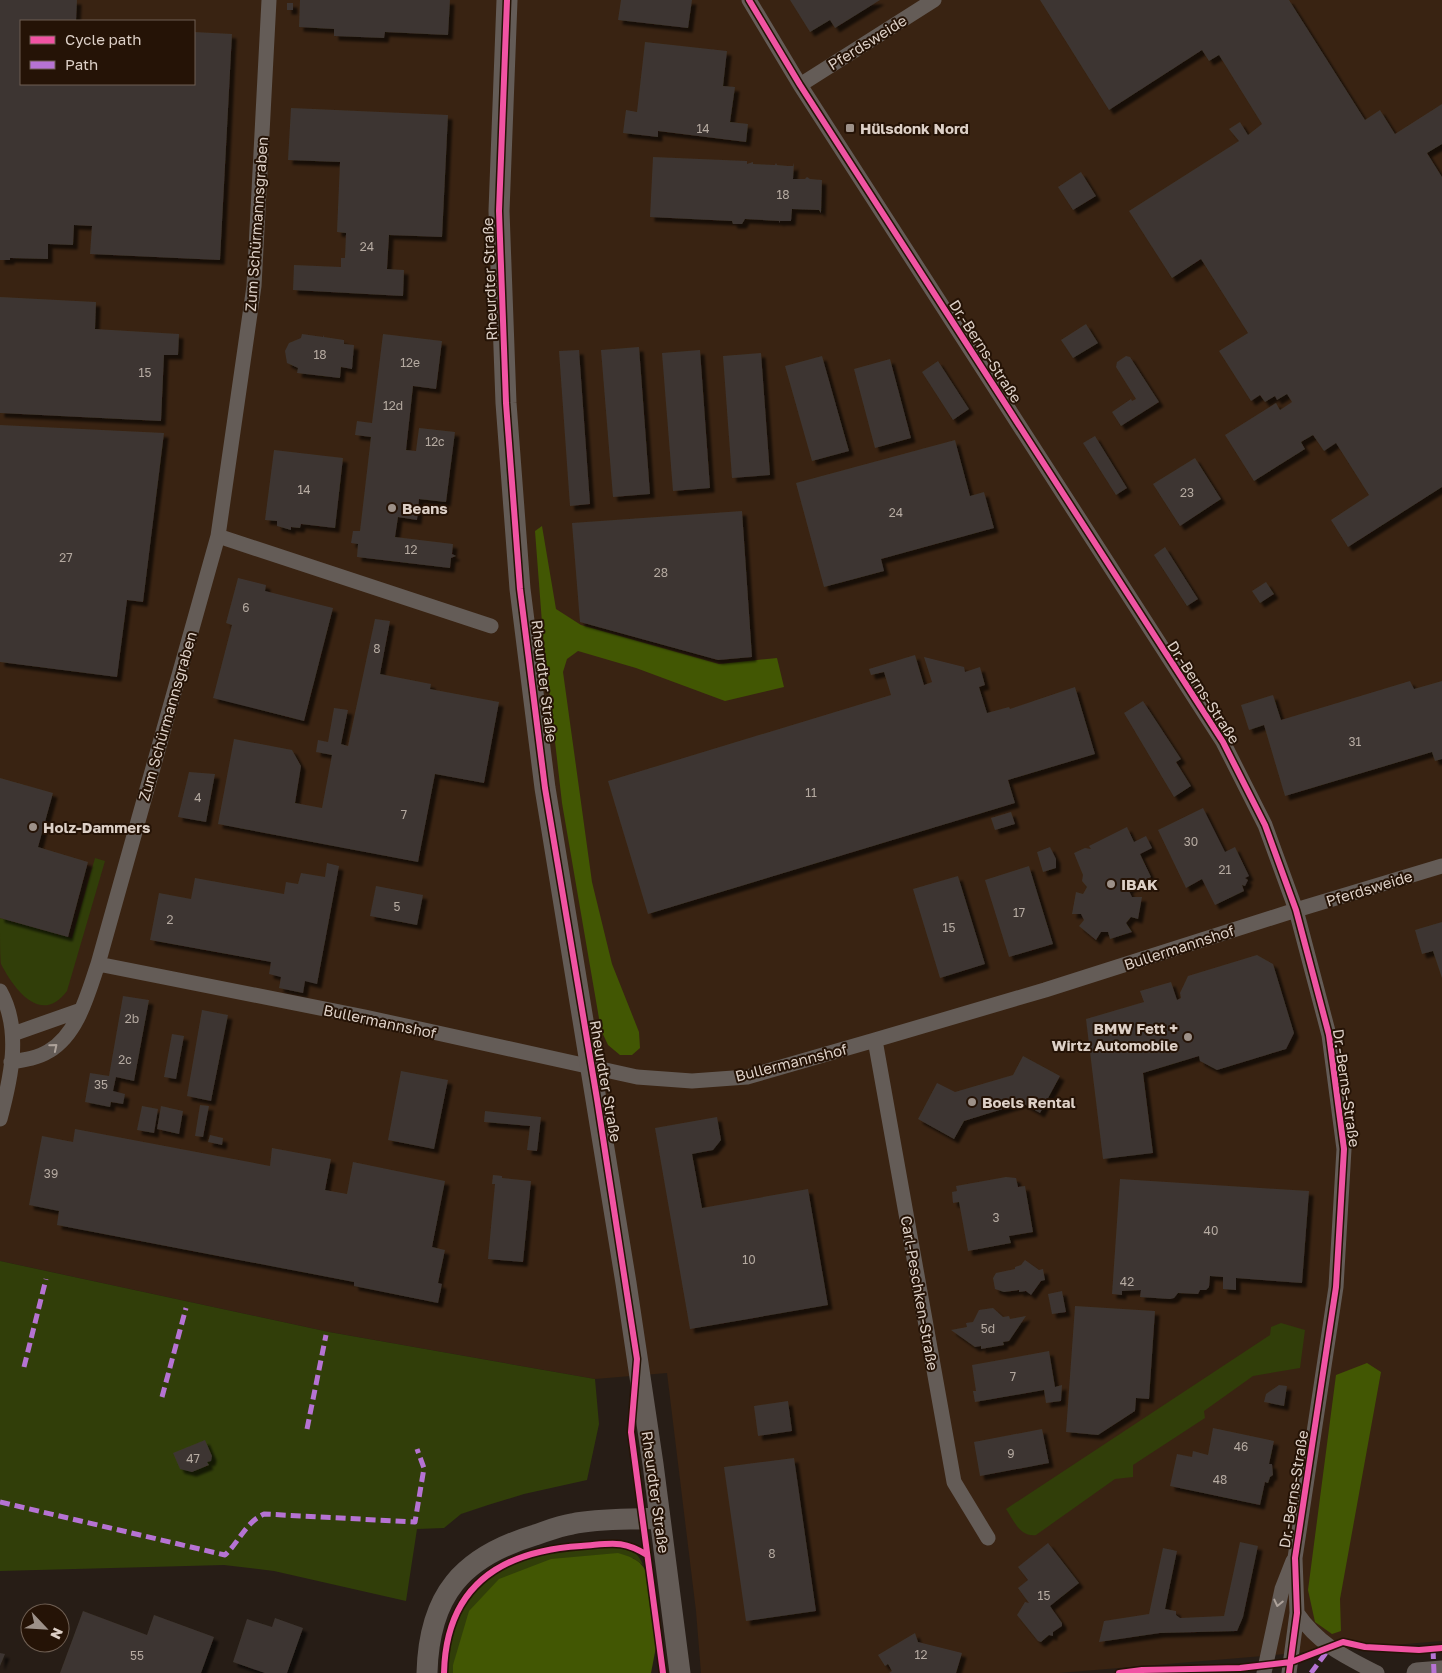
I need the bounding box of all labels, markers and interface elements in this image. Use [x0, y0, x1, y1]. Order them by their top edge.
street label: Pferdsweide [824, 10, 910, 73]
legend [20, 20, 195, 85]
text: Cycle path [65, 30, 141, 48]
text: Path [65, 55, 98, 73]
place label: Hülsdonk Nord [860, 119, 969, 137]
house number: 14 [696, 121, 710, 136]
marker: Hülsdonk Nord [844, 122, 856, 134]
street label: Zum Schürmannsgraben [241, 136, 271, 312]
house number: 18 [776, 187, 790, 202]
street label: Rheurdter Straße [478, 217, 500, 341]
house number: 24 [360, 239, 374, 254]
street label: Dr.-Berns-Straße [946, 296, 1026, 406]
house number: 18 [313, 347, 327, 362]
house number: 12e [400, 355, 420, 370]
house number: 15 [139, 365, 151, 380]
house number: 12d [383, 398, 403, 413]
house number: 12c [425, 434, 445, 449]
house number: 14 [297, 482, 311, 497]
house number: 23 [1180, 485, 1194, 500]
place label: Beans [402, 499, 448, 517]
marker: Beans [386, 502, 398, 514]
house number: 24 [889, 505, 903, 520]
house number: 12 [405, 542, 417, 557]
house number: 27 [59, 550, 73, 565]
house number: 28 [654, 565, 668, 580]
house number: 6 [242, 600, 250, 615]
street label: Rheurdter Straße [529, 619, 561, 744]
street label: Zum Schürmannsgraben [134, 629, 200, 803]
street label: Dr.-Berns-Straße [1164, 637, 1244, 747]
house number: 8 [373, 641, 381, 656]
house number: 31 [1349, 734, 1362, 749]
house number: 11 [805, 785, 817, 800]
house number: 4 [194, 790, 202, 805]
house number: 7 [401, 807, 407, 822]
place label: Holz-Dammers [43, 818, 150, 836]
marker: Holz-Dammers [27, 821, 39, 833]
house number: 30 [1184, 834, 1198, 849]
house number: 21 [1219, 862, 1232, 877]
street label: Pferdsweide [1324, 866, 1415, 910]
place label: IBAK [1121, 875, 1158, 893]
marker: IBAK [1105, 878, 1117, 890]
house number: 5 [394, 899, 401, 914]
house number: 17 [1013, 905, 1025, 920]
house number: 2 [167, 912, 174, 927]
house number: 15 [943, 920, 955, 935]
street label: Bullermannshof [1122, 921, 1237, 973]
street label: Bullermannshof [322, 1000, 439, 1042]
house number: 2b [125, 1011, 139, 1026]
street label: Rheurdter Straße [586, 1019, 626, 1144]
place label: BMW Fett + Wirtz Automobile [1052, 1019, 1178, 1054]
street label: Dr.-Berns-Straße [1330, 1028, 1364, 1149]
marker: BMW Fett + Wirtz Automobile [1182, 1031, 1194, 1043]
street label: Bullermannshof [733, 1039, 849, 1085]
one-way arrow [48, 1044, 57, 1052]
house number: 2c [118, 1052, 132, 1067]
house number: 35 [94, 1077, 108, 1092]
place label: Boels Rental [982, 1093, 1075, 1111]
marker: Boels Rental [966, 1096, 978, 1108]
house number: 39 [44, 1166, 58, 1181]
house number: 3 [992, 1210, 1000, 1225]
street label: Carl-Peschken-Straße [898, 1214, 943, 1372]
house number: 40 [1204, 1223, 1218, 1238]
house number: 10 [742, 1252, 756, 1267]
house number: 42 [1120, 1274, 1134, 1289]
house number: 5d [981, 1321, 995, 1336]
house number: 7 [1010, 1369, 1016, 1384]
street label: Dr.-Berns-Straße [1275, 1428, 1311, 1549]
street label: Rheurdter Straße [639, 1430, 674, 1555]
house number: 46 [1234, 1439, 1248, 1454]
house number: 9 [1007, 1446, 1015, 1461]
house number: 47 [186, 1451, 200, 1466]
house number: 48 [1213, 1472, 1227, 1487]
house number: 8 [768, 1546, 776, 1561]
house number: 15 [1038, 1588, 1050, 1603]
one-way arrow [1273, 1599, 1284, 1608]
north arrow [20, 1603, 70, 1653]
text: N [47, 1625, 67, 1642]
house number: 12 [915, 1647, 927, 1662]
house number: 55 [130, 1648, 144, 1663]

